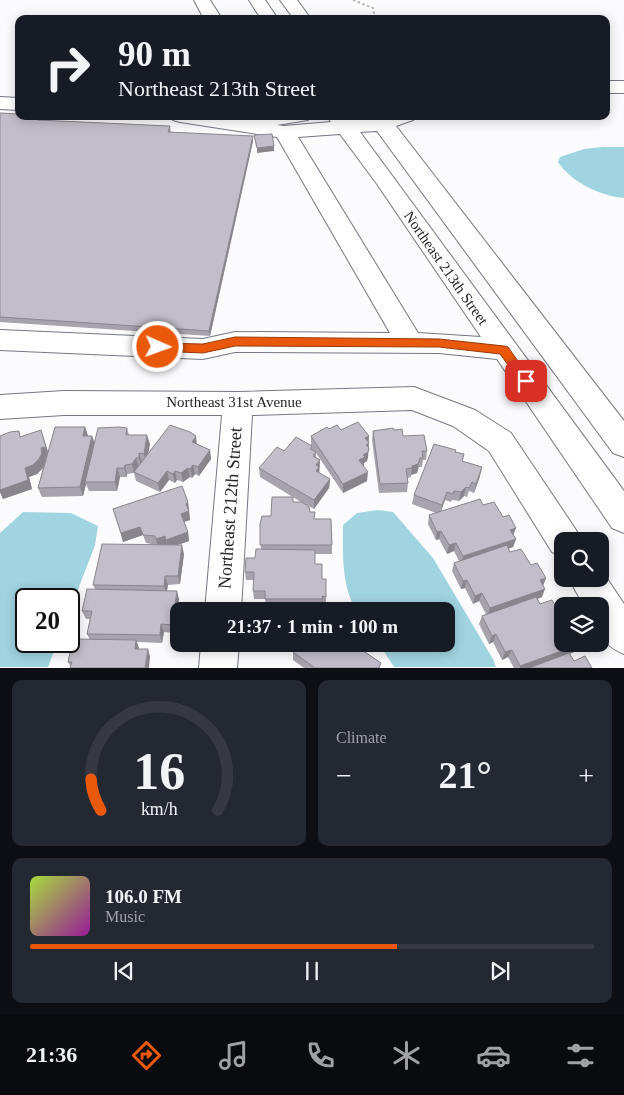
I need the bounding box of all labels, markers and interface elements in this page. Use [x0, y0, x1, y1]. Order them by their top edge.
icon: right [35, 35, 100, 100]
text: 90 m [118, 35, 191, 74]
text: Northeast 213th Street [118, 76, 316, 101]
street label: Northeast 213th Street [401, 208, 492, 329]
position arrow [131, 320, 183, 372]
pin [505, 360, 547, 402]
icon: arrive [512, 367, 540, 395]
street label: Northeast 31st Avenue [166, 394, 302, 410]
street label: Northeast 212th Street [214, 427, 246, 589]
map controls [554, 532, 609, 652]
button: search [554, 532, 609, 587]
speed limit sign: 20 [15, 588, 80, 653]
button: layers [554, 597, 609, 652]
text: 21:37 · 1 min · 100 m [227, 616, 398, 637]
text: Climate [336, 729, 387, 746]
text: 16 [133, 743, 185, 800]
text: 21° [438, 754, 492, 796]
text: − [336, 760, 352, 791]
text: + [578, 760, 594, 791]
text: km/h [141, 799, 177, 819]
text: 106.0 FM [105, 886, 182, 907]
text: Music [105, 908, 145, 925]
icon: previous [110, 957, 138, 985]
icon: pause [298, 957, 326, 985]
icon: next [486, 957, 514, 985]
icon: directions [129, 1038, 164, 1073]
icon: music [216, 1038, 251, 1073]
icon: phone [303, 1038, 338, 1073]
icon: climate [389, 1038, 424, 1073]
icon: car [476, 1038, 511, 1073]
icon: filters [563, 1038, 598, 1073]
text: 21:36 [26, 1042, 77, 1067]

